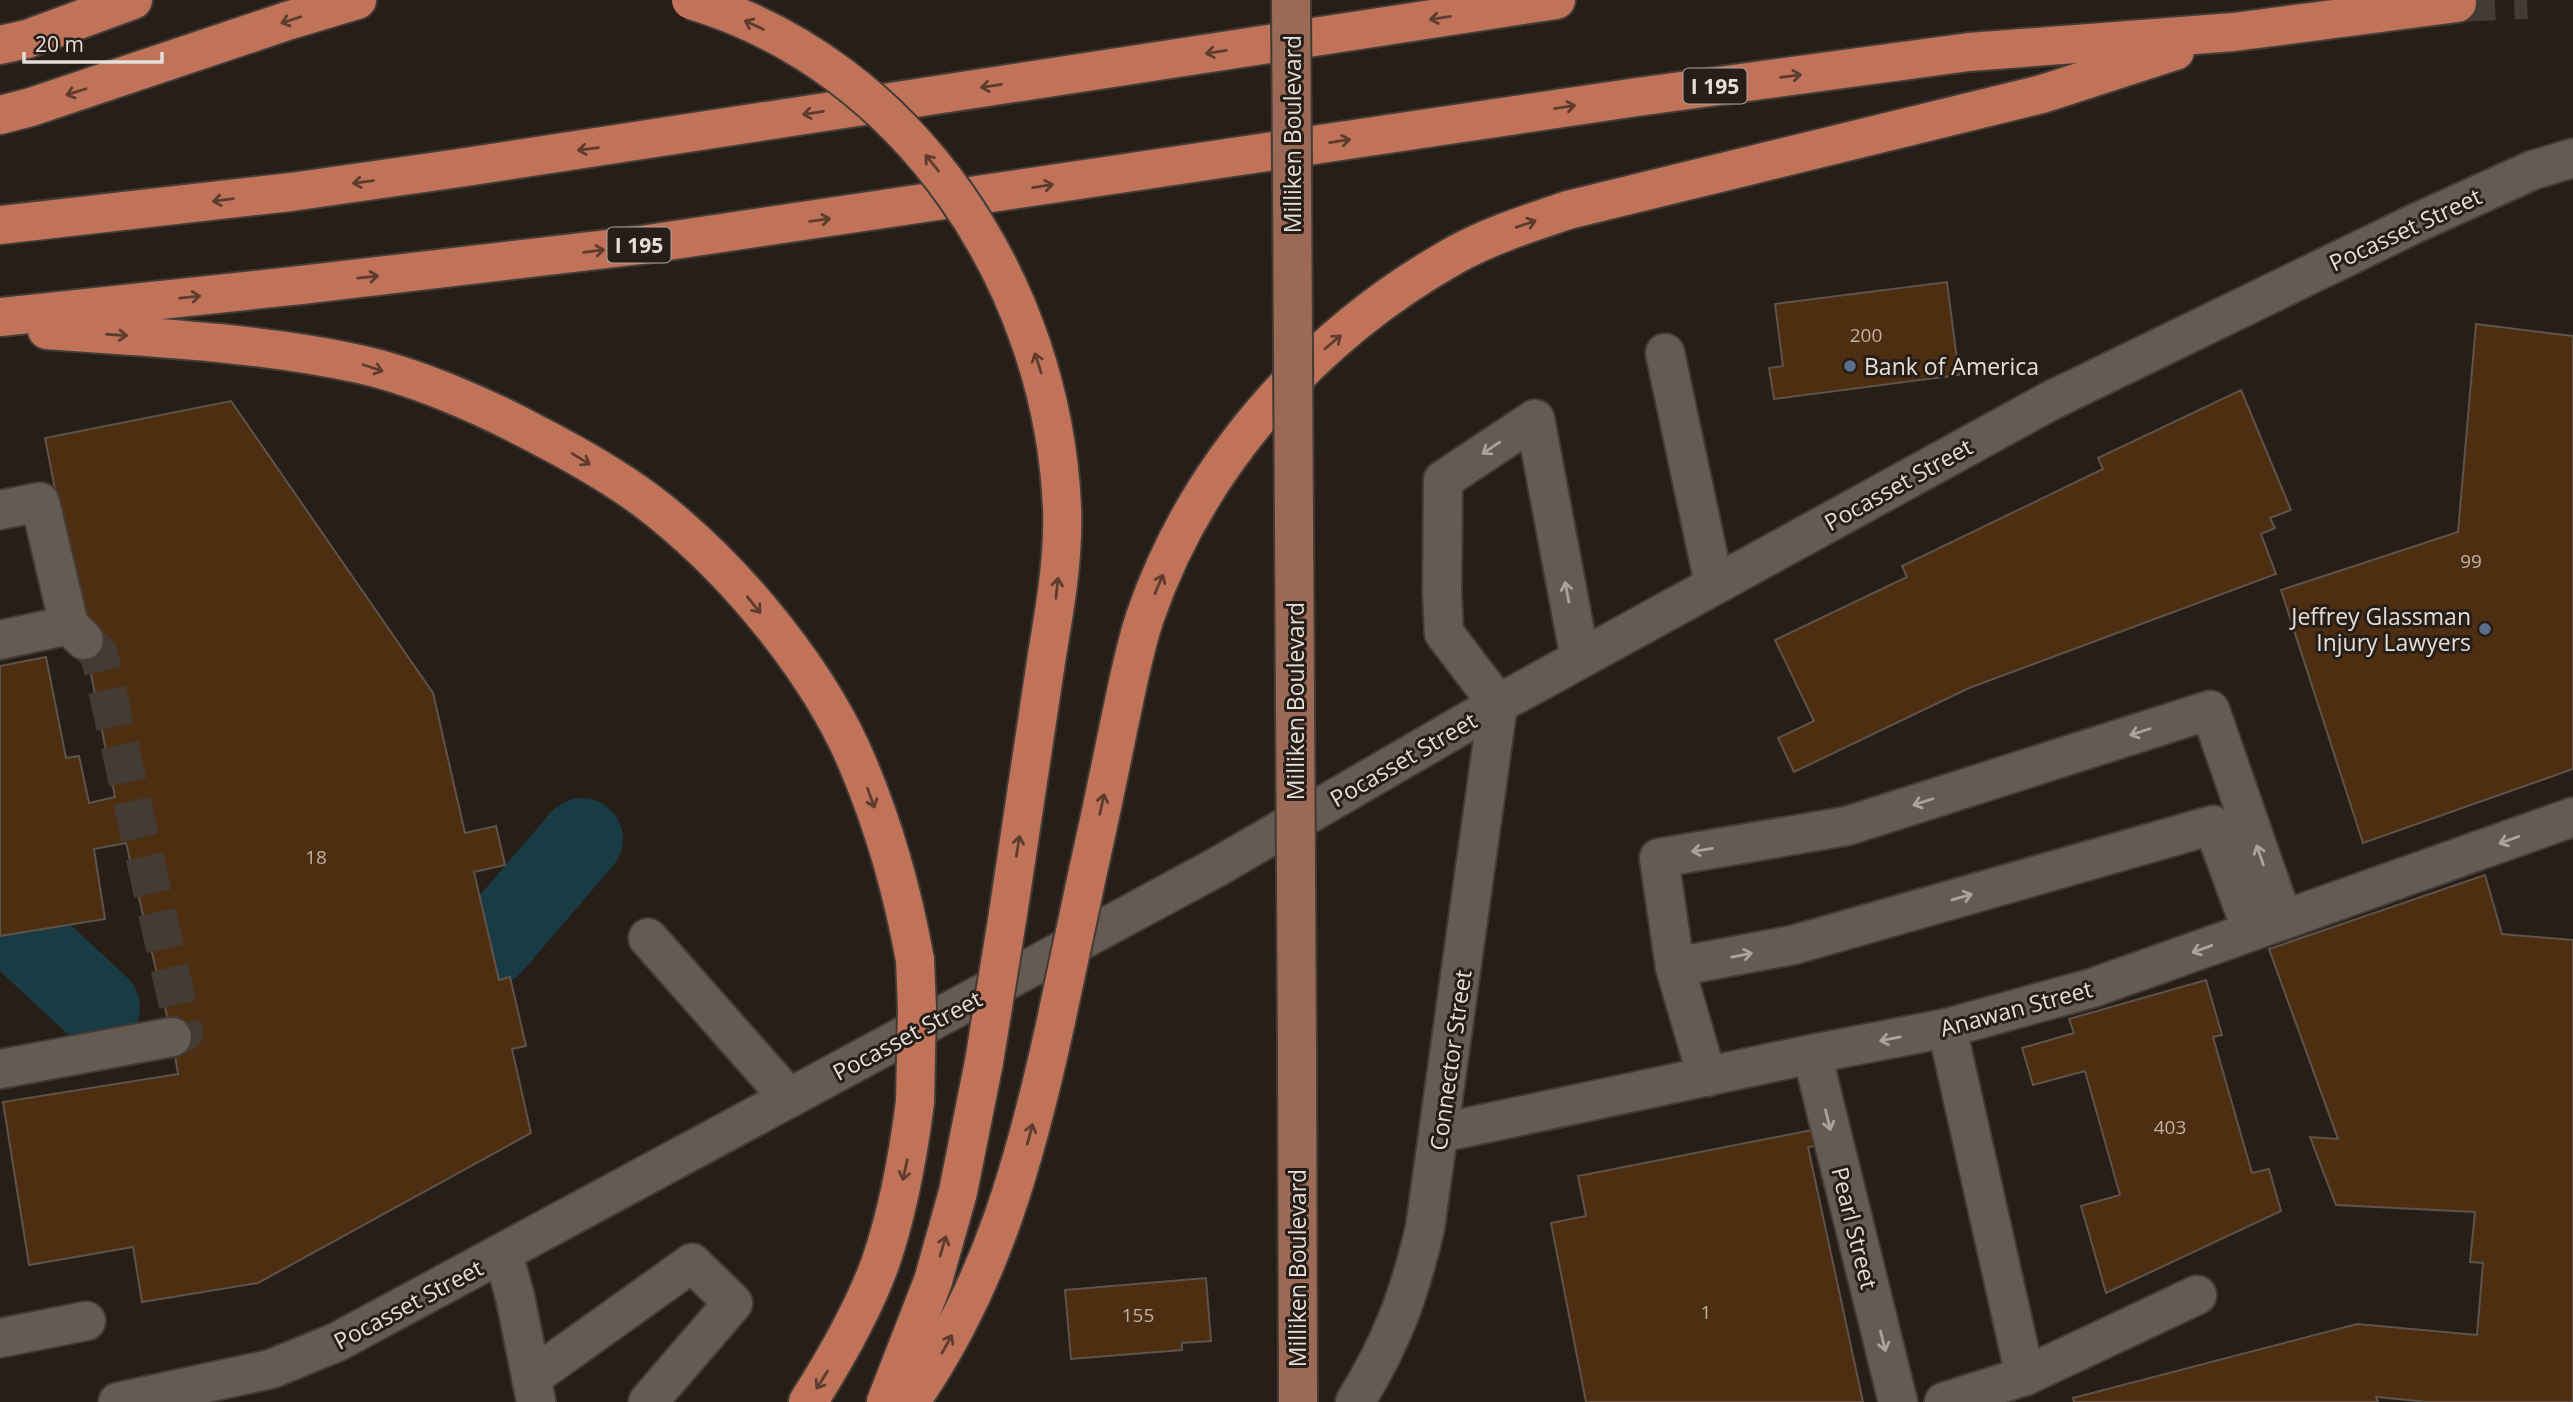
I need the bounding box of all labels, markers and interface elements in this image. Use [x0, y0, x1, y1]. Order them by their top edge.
one-way arrow [1430, 12, 1452, 25]
one-way arrow [281, 14, 303, 27]
one-way arrow [744, 18, 765, 31]
scale bar [24, 21, 163, 65]
text: 20 m [35, 30, 84, 58]
street label: Milliken Boulevard [1276, 35, 1308, 233]
one-way arrow [1205, 46, 1227, 59]
road number: I 195 [1684, 68, 1746, 104]
one-way arrow [1779, 69, 1801, 82]
one-way arrow [980, 80, 1002, 93]
one-way arrow [65, 87, 87, 99]
one-way arrow [1553, 101, 1576, 114]
one-way arrow [802, 107, 825, 120]
one-way arrow [1328, 134, 1351, 147]
one-way arrow [578, 143, 600, 156]
one-way arrow [924, 155, 940, 173]
one-way arrow [352, 176, 375, 189]
one-way arrow [1031, 179, 1054, 192]
street label: Pocasset Street [2324, 180, 2486, 278]
one-way arrow [212, 194, 235, 207]
one-way arrow [808, 213, 831, 226]
one-way arrow [1515, 217, 1537, 229]
road number: I 195 [608, 228, 670, 262]
one-way arrow [583, 244, 605, 257]
one-way arrow [357, 271, 379, 284]
one-way arrow [178, 290, 201, 303]
house number: 200 [1850, 322, 1882, 348]
one-way arrow [105, 329, 128, 342]
one-way arrow [1324, 334, 1342, 350]
place label: Bank of America [1864, 350, 2039, 382]
one-way arrow [1031, 352, 1043, 374]
marker: Bank of America [1842, 358, 1858, 374]
one-way arrow [362, 363, 384, 376]
street label: Pocasset Street [1818, 430, 1978, 538]
one-way arrow [1482, 441, 1502, 455]
one-way arrow [571, 452, 590, 467]
house number: 99 [2460, 548, 2482, 574]
one-way arrow [1153, 574, 1166, 595]
one-way arrow [1051, 577, 1064, 599]
one-way arrow [1560, 581, 1574, 604]
one-way arrow [747, 595, 762, 613]
place label: Jeffrey Glassman Injury Lawyers [2289, 600, 2471, 658]
street label: Milliken Boulevard [1279, 602, 1311, 800]
marker: Jeffrey Glassman Injury Lawyers [2477, 621, 2493, 637]
street label: Pocasset Street [1324, 704, 1482, 814]
one-way arrow [2129, 727, 2151, 740]
one-way arrow [866, 787, 878, 809]
one-way arrow [1096, 793, 1110, 816]
one-way arrow [1913, 797, 1935, 809]
one-way arrow [1012, 835, 1025, 858]
one-way arrow [2498, 835, 2520, 847]
house number: 18 [305, 844, 327, 870]
one-way arrow [1691, 844, 1713, 857]
one-way arrow [2253, 845, 2265, 867]
one-way arrow [1950, 890, 1973, 903]
one-way arrow [2192, 944, 2214, 956]
one-way arrow [1730, 948, 1753, 961]
street label: Connector Street [1421, 968, 1479, 1152]
street label: Anawan Street [1936, 972, 2096, 1044]
street label: Pocasset Street [827, 982, 987, 1088]
one-way arrow [1879, 1033, 1902, 1046]
one-way arrow [1822, 1108, 1835, 1131]
house number: 403 [2154, 1114, 2186, 1140]
one-way arrow [1024, 1123, 1037, 1145]
one-way arrow [898, 1158, 911, 1181]
street label: Pearl Street [1824, 1164, 1886, 1292]
street label: Milliken Boulevard [1281, 1169, 1313, 1367]
one-way arrow [937, 1235, 950, 1258]
street label: Pocasset Street [328, 1251, 488, 1357]
house number: 1 [1701, 1299, 1711, 1325]
house number: 155 [1122, 1302, 1154, 1328]
one-way arrow [1877, 1329, 1890, 1352]
one-way arrow [940, 1335, 954, 1355]
one-way arrow [815, 1370, 829, 1389]

